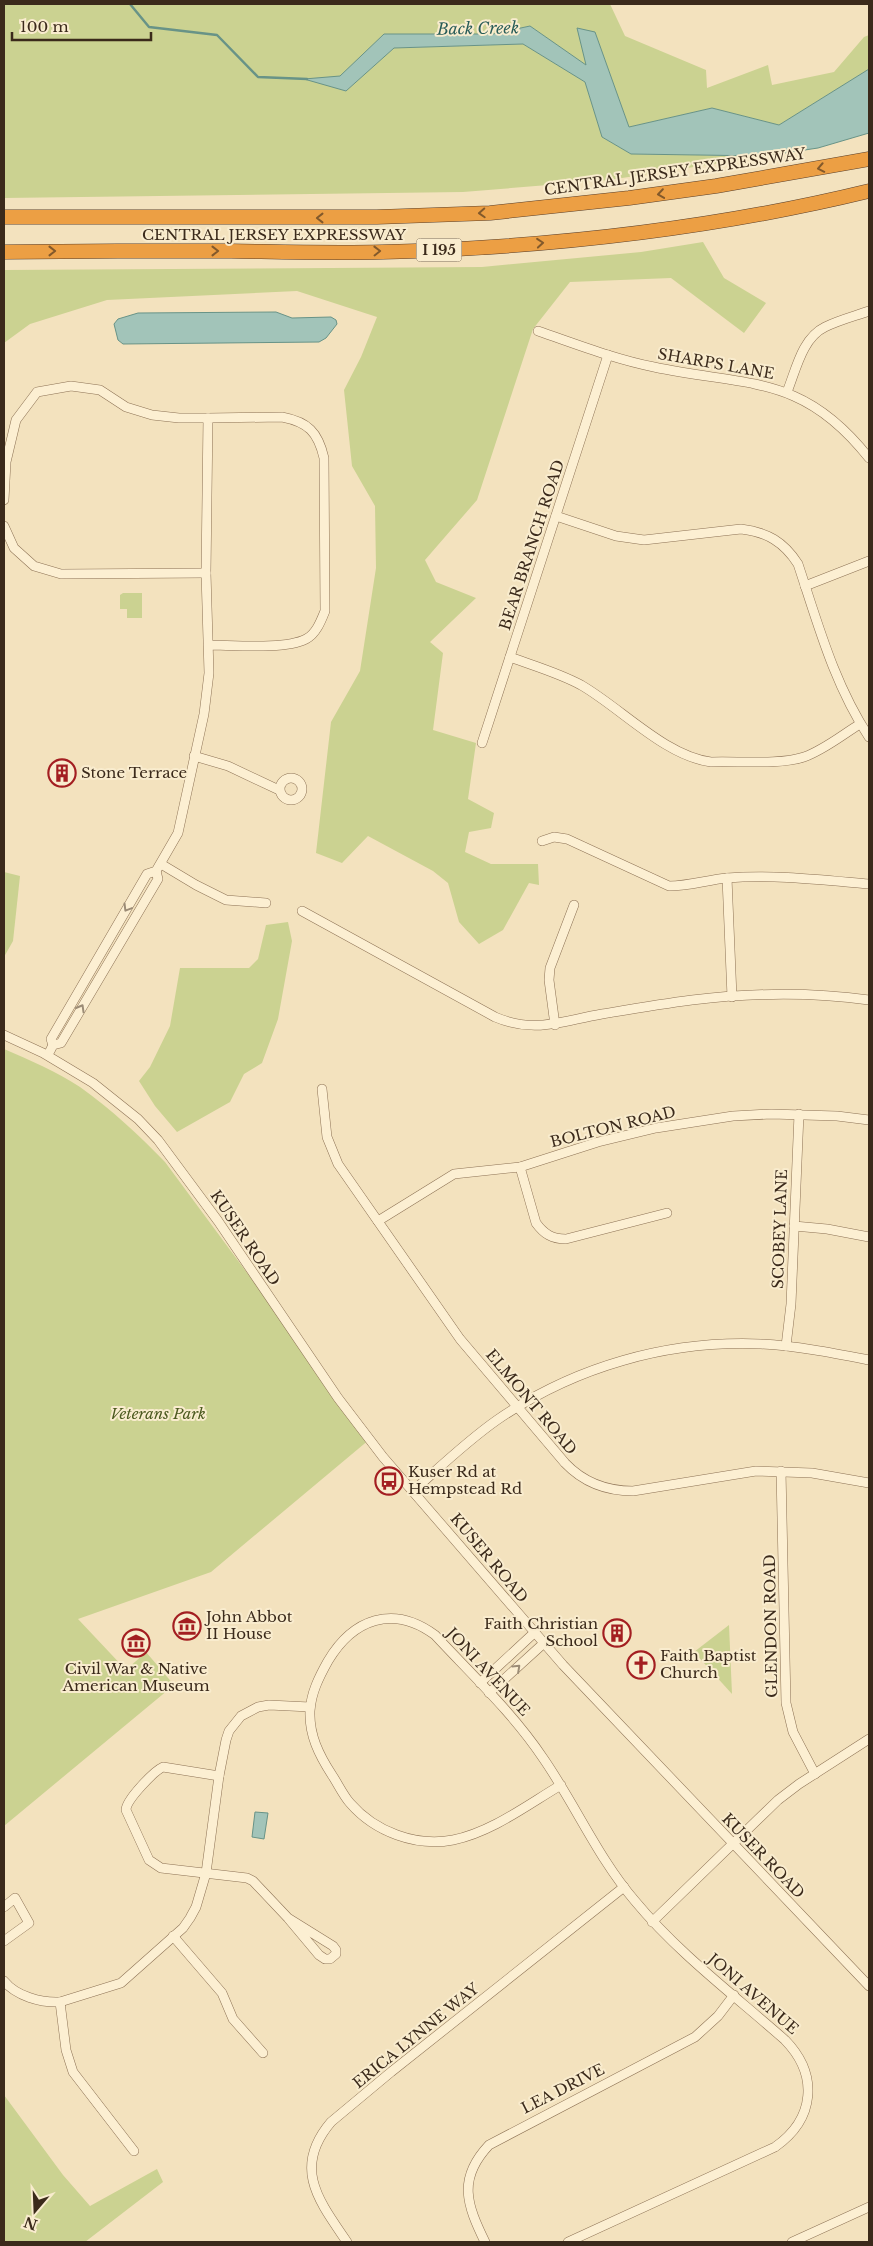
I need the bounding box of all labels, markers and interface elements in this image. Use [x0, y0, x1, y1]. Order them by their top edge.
scale bar [12, 10, 151, 42]
text: 100 m [20, 17, 69, 36]
water label: Back Creek [436, 17, 519, 39]
street label: CENTRAL JERSEY EXPRESSWAY [543, 144, 808, 199]
one-way arrow [817, 163, 826, 173]
one-way arrow [657, 188, 665, 199]
one-way arrow [478, 208, 486, 219]
one-way arrow [315, 213, 323, 223]
street label: CENTRAL JERSEY EXPRESSWAY [142, 225, 407, 244]
road number: I 195 [416, 238, 462, 262]
one-way arrow [536, 238, 544, 249]
one-way arrow [49, 246, 57, 256]
one-way arrow [212, 246, 219, 256]
one-way arrow [374, 246, 382, 257]
street label: SHARPS LANE [656, 344, 776, 383]
street label: BEAR BRANCH ROAD [495, 457, 568, 632]
building icon: Stone Terrace [47, 758, 77, 788]
place label: Stone Terrace [81, 763, 187, 782]
one-way arrow [123, 903, 133, 912]
one-way arrow [75, 1005, 85, 1014]
street label: BOLTON ROAD [548, 1102, 678, 1151]
street label: SCOBEY LANE [768, 1169, 791, 1289]
street label: KUSER ROAD [207, 1186, 284, 1289]
street label: ELMONT ROAD [482, 1345, 581, 1458]
park label: Veterans Park [110, 1404, 206, 1423]
place label: Kuser Rd at Hempstead Rd [408, 1462, 522, 1498]
bus stop icon: Kuser Rd at Hempstead Rd [374, 1466, 404, 1496]
street label: KUSER ROAD [446, 1509, 532, 1606]
street label: GLENDON ROAD [760, 1554, 781, 1698]
place label: John Abbot II House [204, 1607, 293, 1643]
museum icon: John Abbot II House [172, 1611, 202, 1641]
place label: Faith Christian School [484, 1614, 598, 1650]
building icon: Faith Christian School [602, 1618, 632, 1648]
street label: JONI AVENUE [441, 1622, 534, 1720]
museum icon: Civil War & Native American Museum [121, 1628, 151, 1658]
place label: Faith Baptist Church [660, 1646, 757, 1682]
church icon: Faith Baptist Church [626, 1650, 656, 1680]
place label: Civil War & Native American Museum [61, 1659, 210, 1695]
one-way arrow [511, 1665, 520, 1674]
street label: KUSER ROAD [718, 1809, 809, 1902]
street label: JONI AVENUE [703, 1948, 803, 2038]
street label: ERICA LYNNE WAY [349, 1978, 483, 2092]
street label: LEA DRIVE [518, 2059, 608, 2118]
north arrow [10, 2186, 60, 2236]
text: N [22, 2213, 40, 2234]

